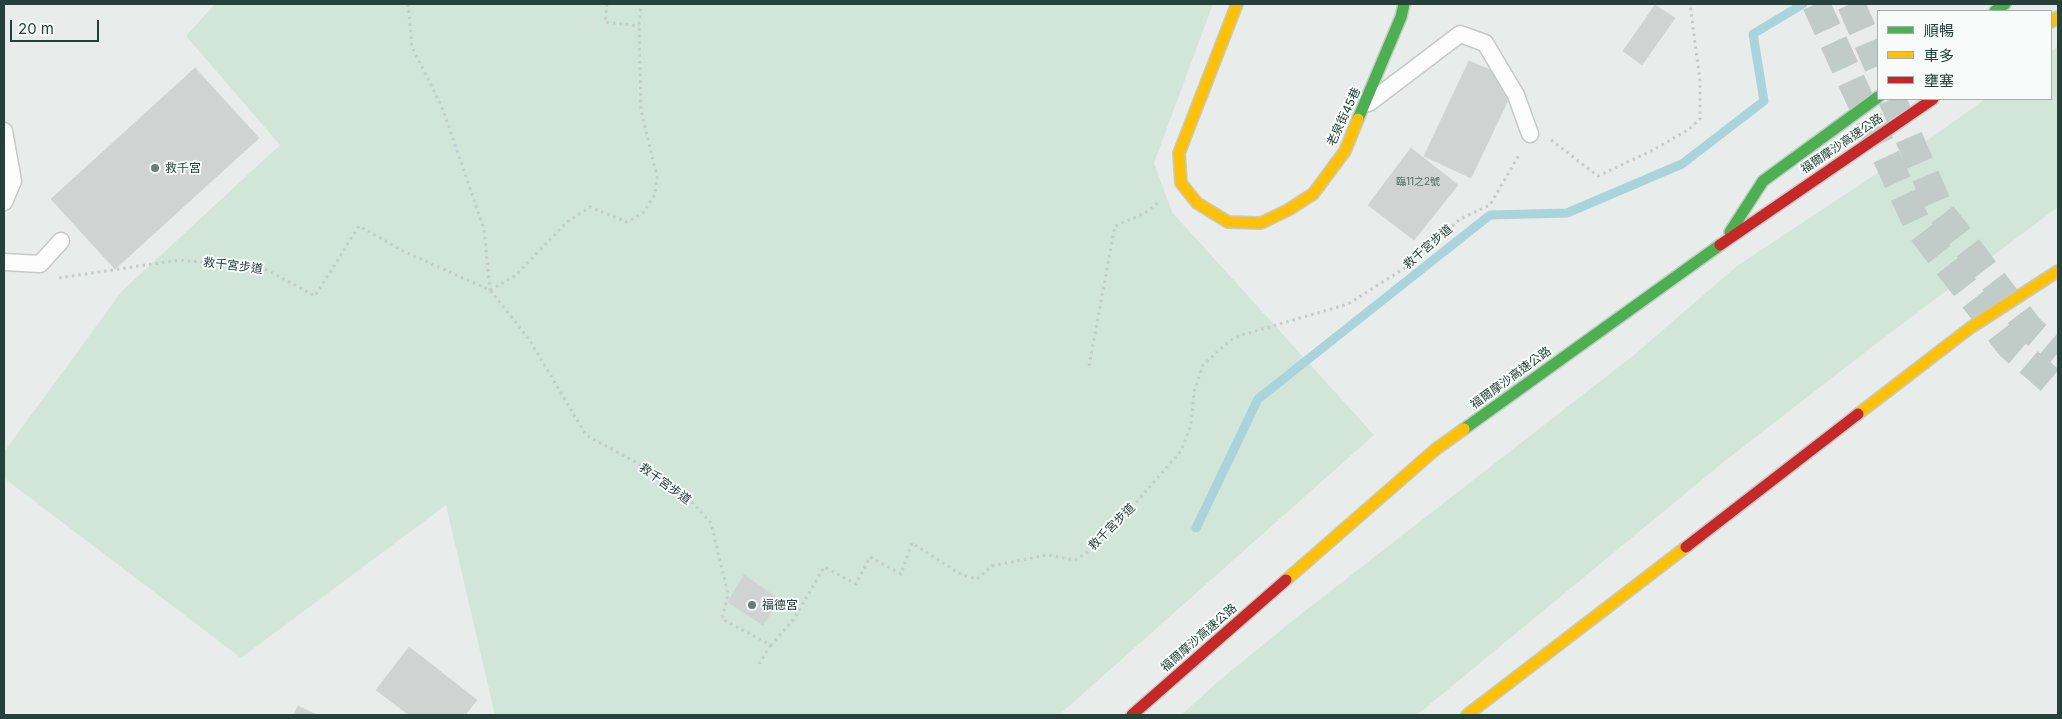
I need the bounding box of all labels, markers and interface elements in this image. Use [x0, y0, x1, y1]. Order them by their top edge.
scale bar [12, 10, 101, 42]
legend [1877, 10, 2052, 100]
text: 20 m [18, 19, 54, 38]
text: 順暢 [1924, 21, 1954, 40]
text: 車多 [1924, 46, 1954, 65]
text: 壅塞 [1924, 71, 1954, 90]
street label: 老泉街45巷 [1324, 85, 1364, 149]
street label: 福爾摩沙高速公路 [1798, 111, 1886, 177]
place label: 救千宮 [165, 161, 201, 175]
marker: 救千宮 [149, 162, 161, 174]
house number: 臨11之2號 [1396, 176, 1440, 188]
street label: 救千宮步道 [1401, 222, 1455, 272]
street label: 救千宮步道 [202, 255, 264, 277]
street label: 福爾摩沙高速公路 [1468, 344, 1554, 412]
street label: 救千宮步道 [636, 461, 694, 507]
street label: 救千宮步道 [1086, 501, 1138, 553]
place label: 福德宮 [762, 598, 798, 612]
marker: 福德宮 [746, 599, 758, 611]
street label: 福爾摩沙高速公路 [1158, 601, 1240, 675]

